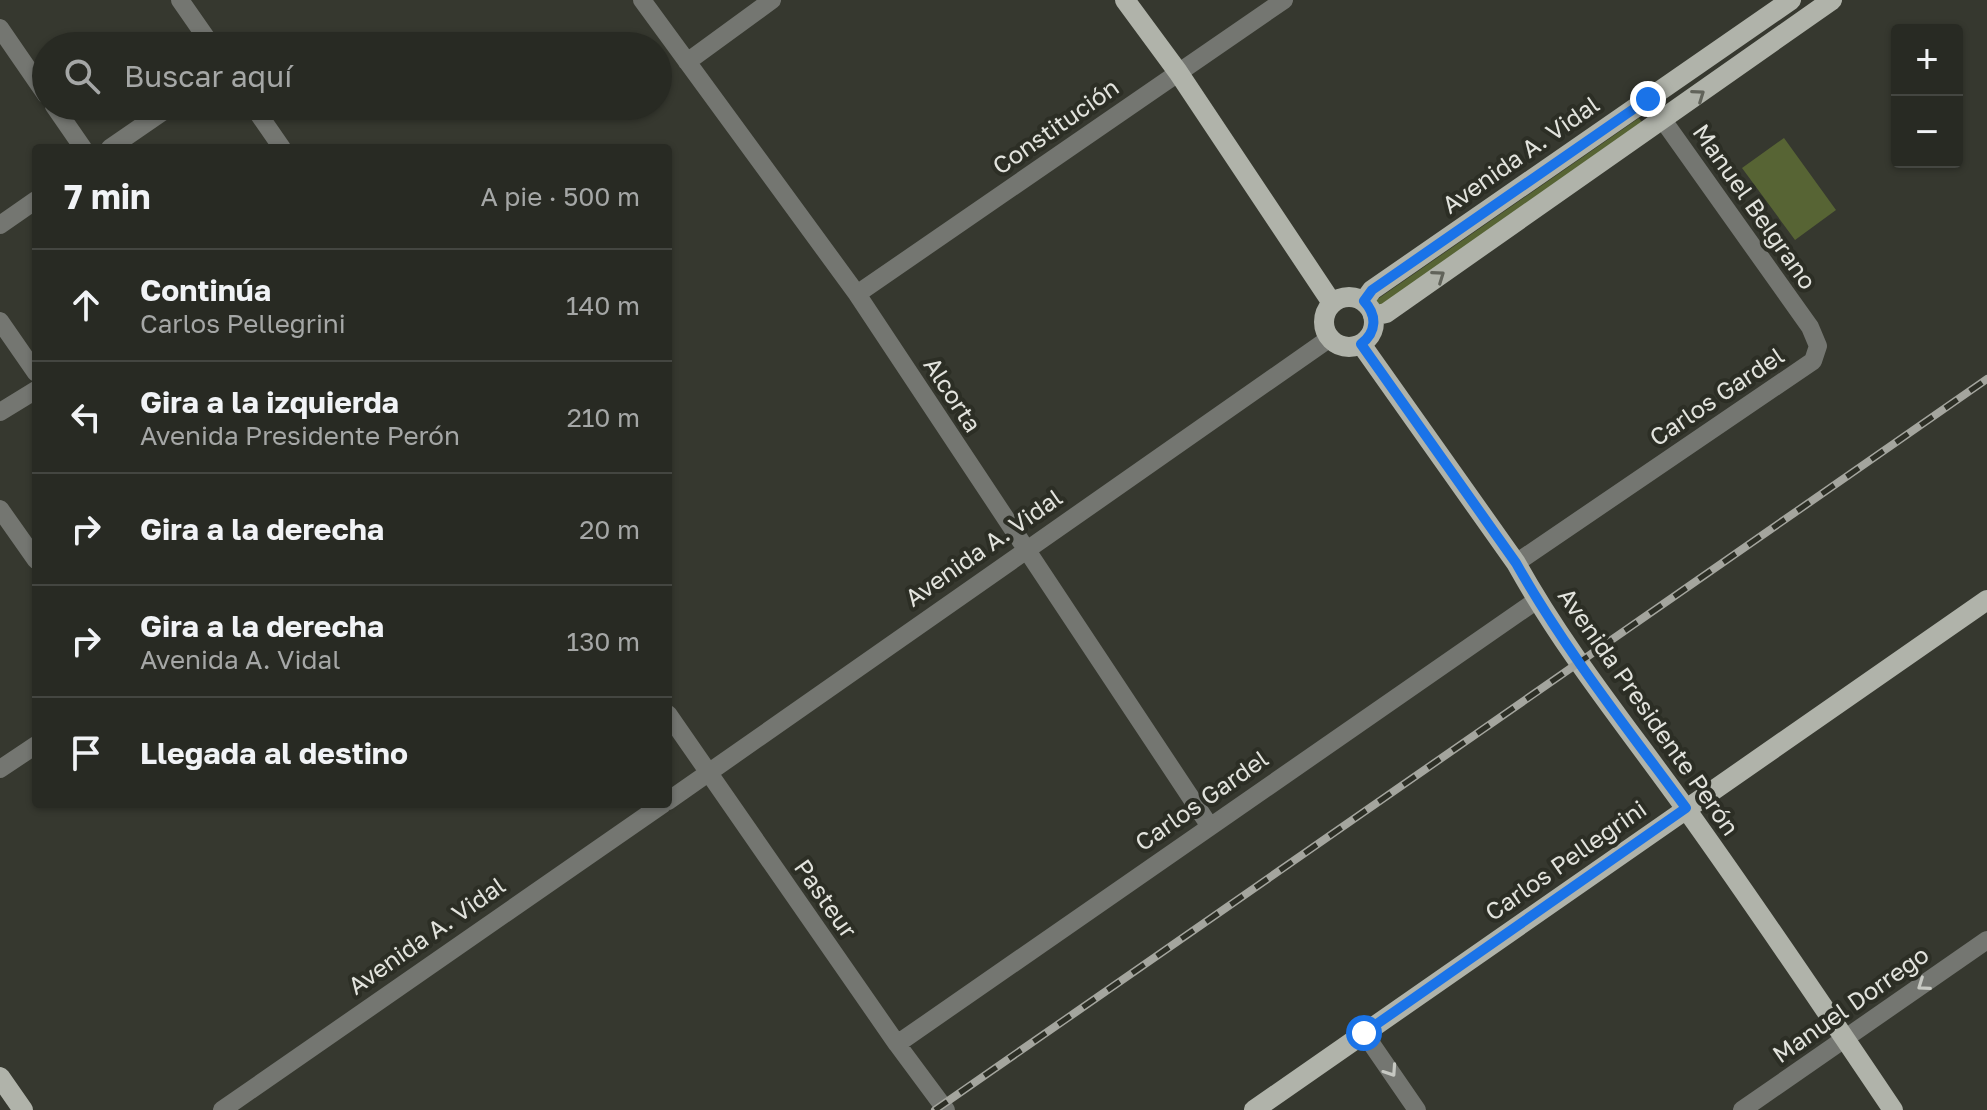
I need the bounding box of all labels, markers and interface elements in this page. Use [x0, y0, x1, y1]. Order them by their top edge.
map controls [1891, 24, 1963, 168]
button: + [1891, 24, 1963, 96]
search box [32, 32, 672, 120]
icon: search [60, 54, 104, 98]
text: Buscar aquí [124, 58, 292, 94]
street label: Constitución [987, 72, 1124, 180]
route end [1630, 81, 1666, 117]
street label: Avenida A. Vidal [1436, 89, 1604, 219]
one-way arrow [1690, 90, 1704, 105]
button: − [1891, 96, 1963, 168]
street label: Manuel Belgrano [1687, 118, 1823, 294]
text: 7 min [64, 176, 151, 216]
text: A pie · 500 m [480, 181, 640, 212]
one-way arrow [1431, 271, 1445, 286]
text: Continúa [140, 272, 271, 308]
icon: ahead [64, 283, 108, 327]
text: 140 m [566, 290, 640, 321]
text: Carlos Pellegrini [140, 308, 346, 339]
street label: Carlos Gardel [1643, 340, 1789, 451]
street label: Alcorta [918, 351, 988, 437]
text: Gira a la izquierda [140, 384, 399, 420]
icon: left [64, 395, 108, 439]
text: 210 m [567, 402, 640, 433]
text: Avenida Presidente Perón [140, 420, 460, 451]
street label: Avenida A. Vidal [899, 482, 1067, 612]
icon: right [64, 507, 108, 551]
text: Gira a la derecha [140, 511, 384, 547]
text: 20 m [579, 514, 640, 545]
street label: Avenida Presidente Perón [1553, 582, 1746, 840]
text: Gira a la derecha [140, 608, 384, 644]
icon: right [64, 619, 108, 663]
text: 130 m [567, 626, 640, 657]
text: Avenida A. Vidal [140, 644, 341, 675]
icon: arrive [64, 731, 108, 775]
text: Llegada al destino [140, 735, 408, 771]
street label: Carlos Gardel [1129, 743, 1273, 856]
street label: Carlos Pellegrini [1479, 793, 1651, 926]
street label: Pasteur [789, 853, 864, 943]
street label: Avenida A. Vidal [342, 870, 510, 1000]
street label: Manuel Dorrego [1767, 939, 1934, 1068]
one-way arrow [1917, 975, 1931, 990]
route start [1346, 1015, 1382, 1051]
one-way arrow [1381, 1063, 1396, 1077]

